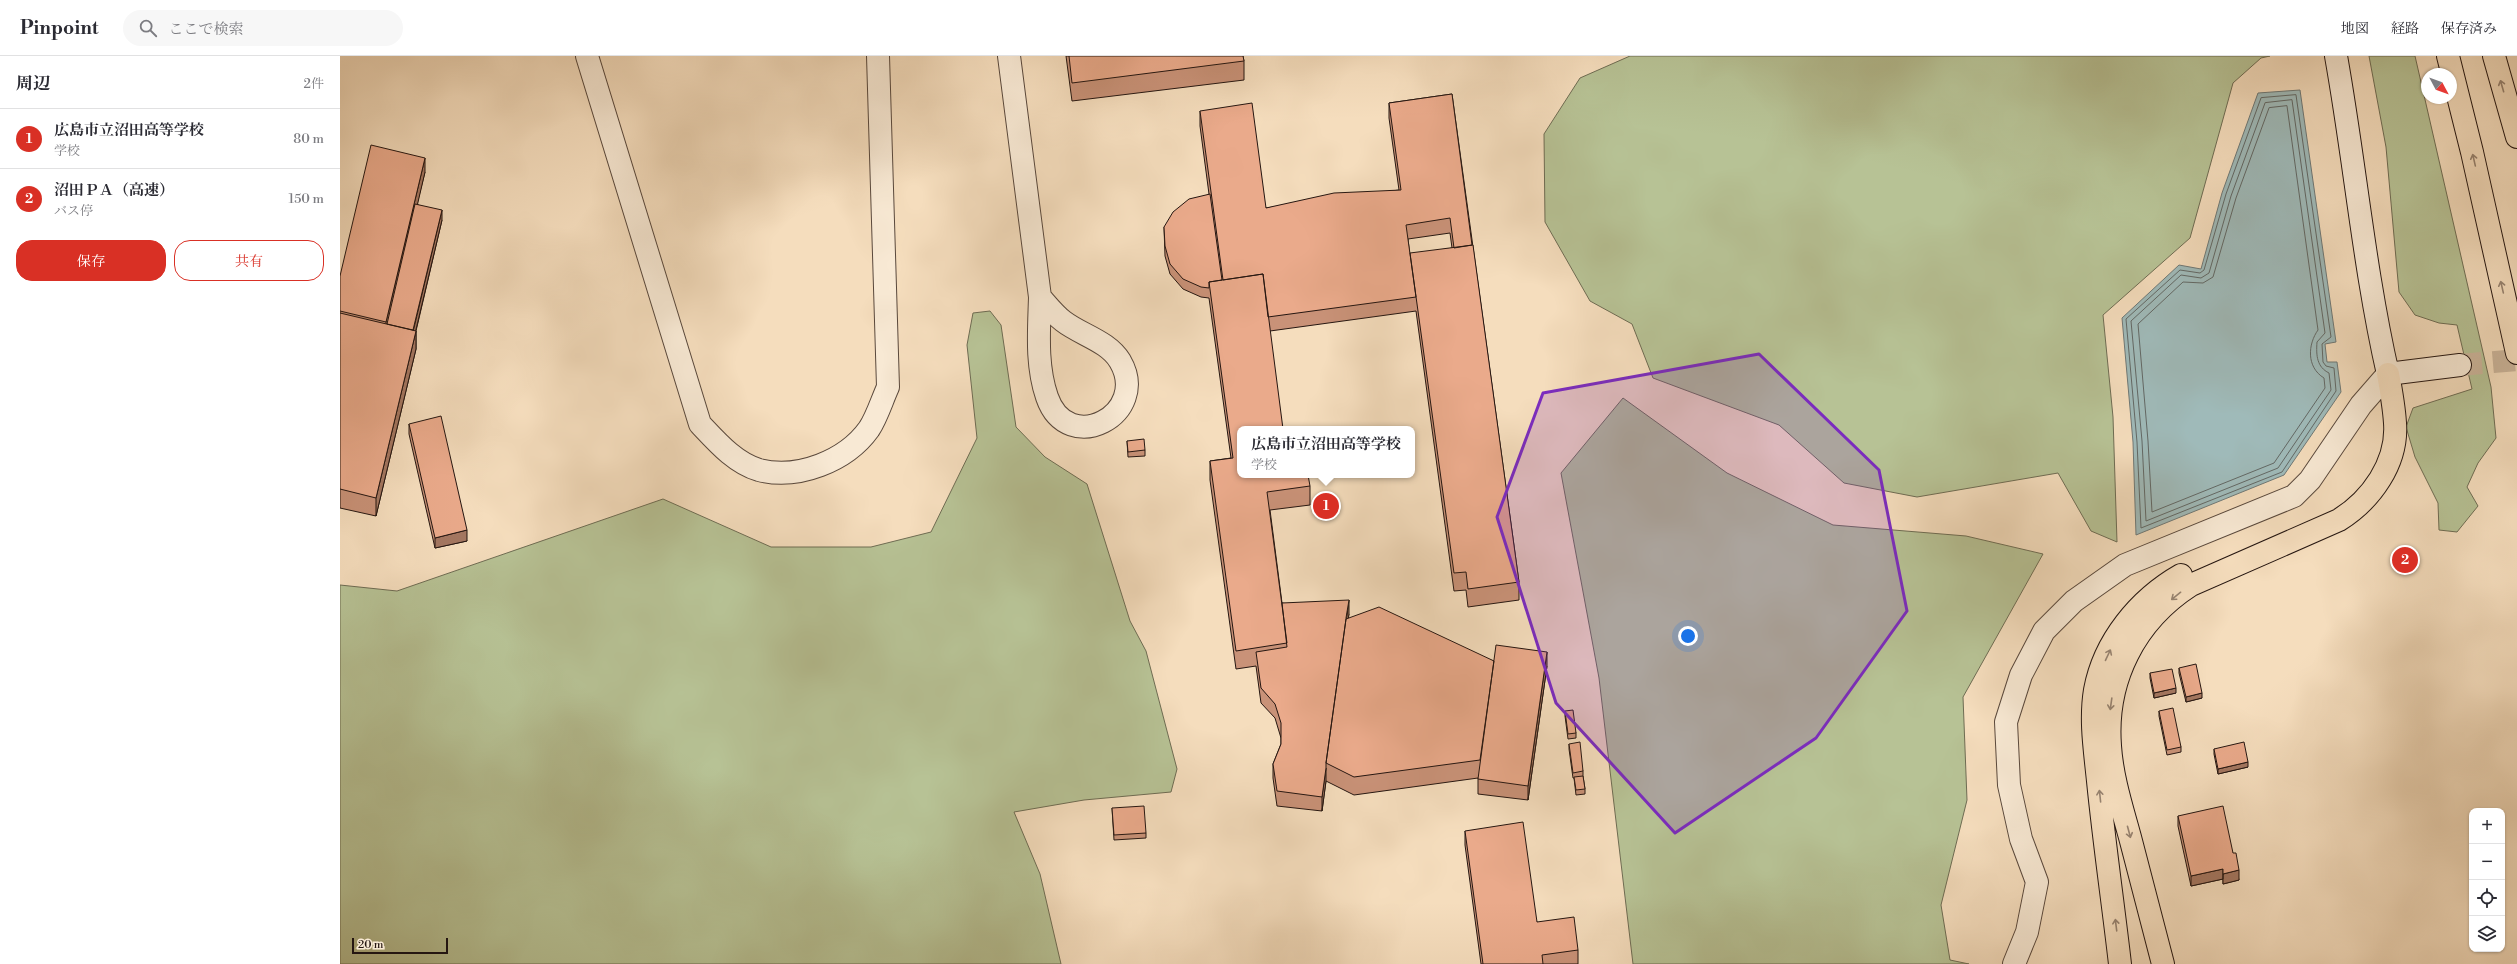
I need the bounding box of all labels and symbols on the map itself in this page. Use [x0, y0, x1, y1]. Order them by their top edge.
north arrow [2421, 68, 2457, 104]
one-way arrow [2498, 80, 2506, 93]
one-way arrow [2470, 154, 2478, 167]
one-way arrow [2498, 281, 2506, 294]
pin: 1 [1313, 491, 1339, 521]
pin: 2 [2392, 545, 2418, 575]
one-way arrow [2170, 591, 2181, 600]
your location [1678, 626, 1698, 646]
one-way arrow [2105, 649, 2112, 661]
one-way arrow [2107, 698, 2115, 711]
one-way arrow [2096, 790, 2104, 803]
one-way arrow [2126, 825, 2133, 838]
one-way arrow [2112, 919, 2119, 932]
scale bar [352, 936, 448, 955]

